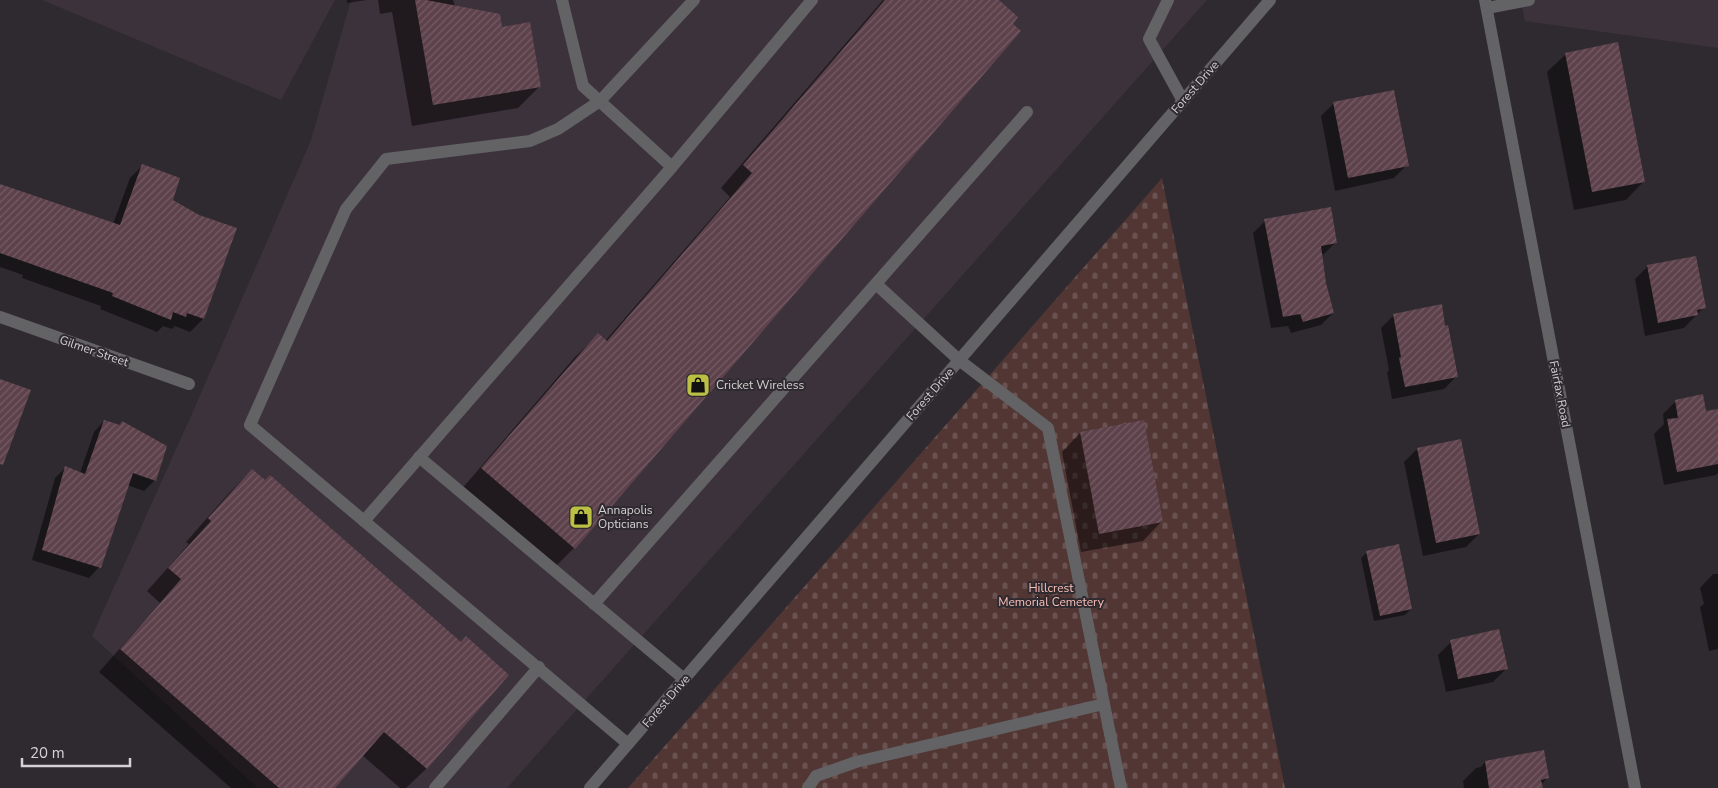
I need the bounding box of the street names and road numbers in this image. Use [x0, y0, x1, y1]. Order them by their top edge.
street label: Forest Drive [1168, 57, 1222, 117]
street label: Gilmer Street [57, 332, 131, 371]
street label: Fairfax Road [1546, 359, 1574, 429]
street label: Forest Drive [903, 364, 957, 424]
street label: Forest Drive [639, 671, 693, 731]

